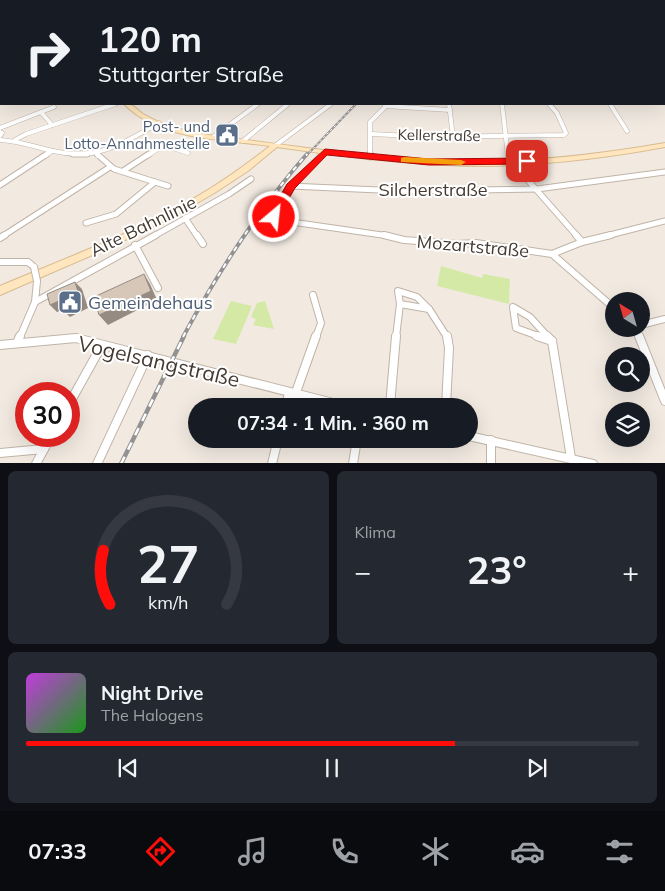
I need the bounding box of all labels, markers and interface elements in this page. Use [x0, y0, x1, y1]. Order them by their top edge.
text: 120 m [98, 17, 202, 61]
icon: right [15, 20, 80, 85]
text: Stuttgarter Straße [98, 60, 284, 88]
place label: Post- und Lotto-Annahmestelle [65, 117, 210, 153]
public building icon: Post- und Lotto-Annahmestelle [214, 122, 240, 148]
street label: Kellerstraße [397, 125, 481, 145]
pin [506, 140, 548, 182]
icon: arrive [513, 147, 541, 175]
street label: Silcherstraße [378, 178, 488, 201]
street label: Alte Bahnlinie [86, 190, 200, 262]
position arrow [247, 190, 299, 242]
street label: Mozartstraße [416, 230, 530, 262]
public building icon: Gemeindehaus [57, 289, 83, 315]
place label: Gemeindehaus [88, 291, 213, 314]
north arrow [605, 292, 650, 338]
map controls [605, 292, 650, 447]
street label: Vogelsangstraße [76, 330, 242, 392]
button: search [605, 347, 650, 392]
speed limit sign: 30 [15, 382, 80, 447]
button: layers [605, 402, 650, 447]
text: 07:34 · 1 Min. · 360 m [237, 411, 429, 435]
text: Klima [355, 522, 396, 542]
text: 27 [137, 531, 199, 596]
text: 23° [467, 546, 527, 594]
text: − [355, 554, 371, 589]
text: + [622, 554, 639, 589]
text: km/h [148, 591, 188, 613]
text: Night Drive [101, 681, 203, 705]
text: The Halogens [101, 705, 203, 725]
icon: previous [114, 754, 142, 782]
icon: pause [318, 754, 346, 782]
icon: next [523, 754, 551, 782]
icon: directions [143, 834, 178, 869]
icon: music [235, 834, 270, 869]
icon: phone [327, 834, 362, 869]
icon: climate [418, 834, 453, 869]
icon: car [510, 834, 545, 869]
icon: filters [602, 834, 637, 869]
text: 07:33 [28, 837, 87, 865]

